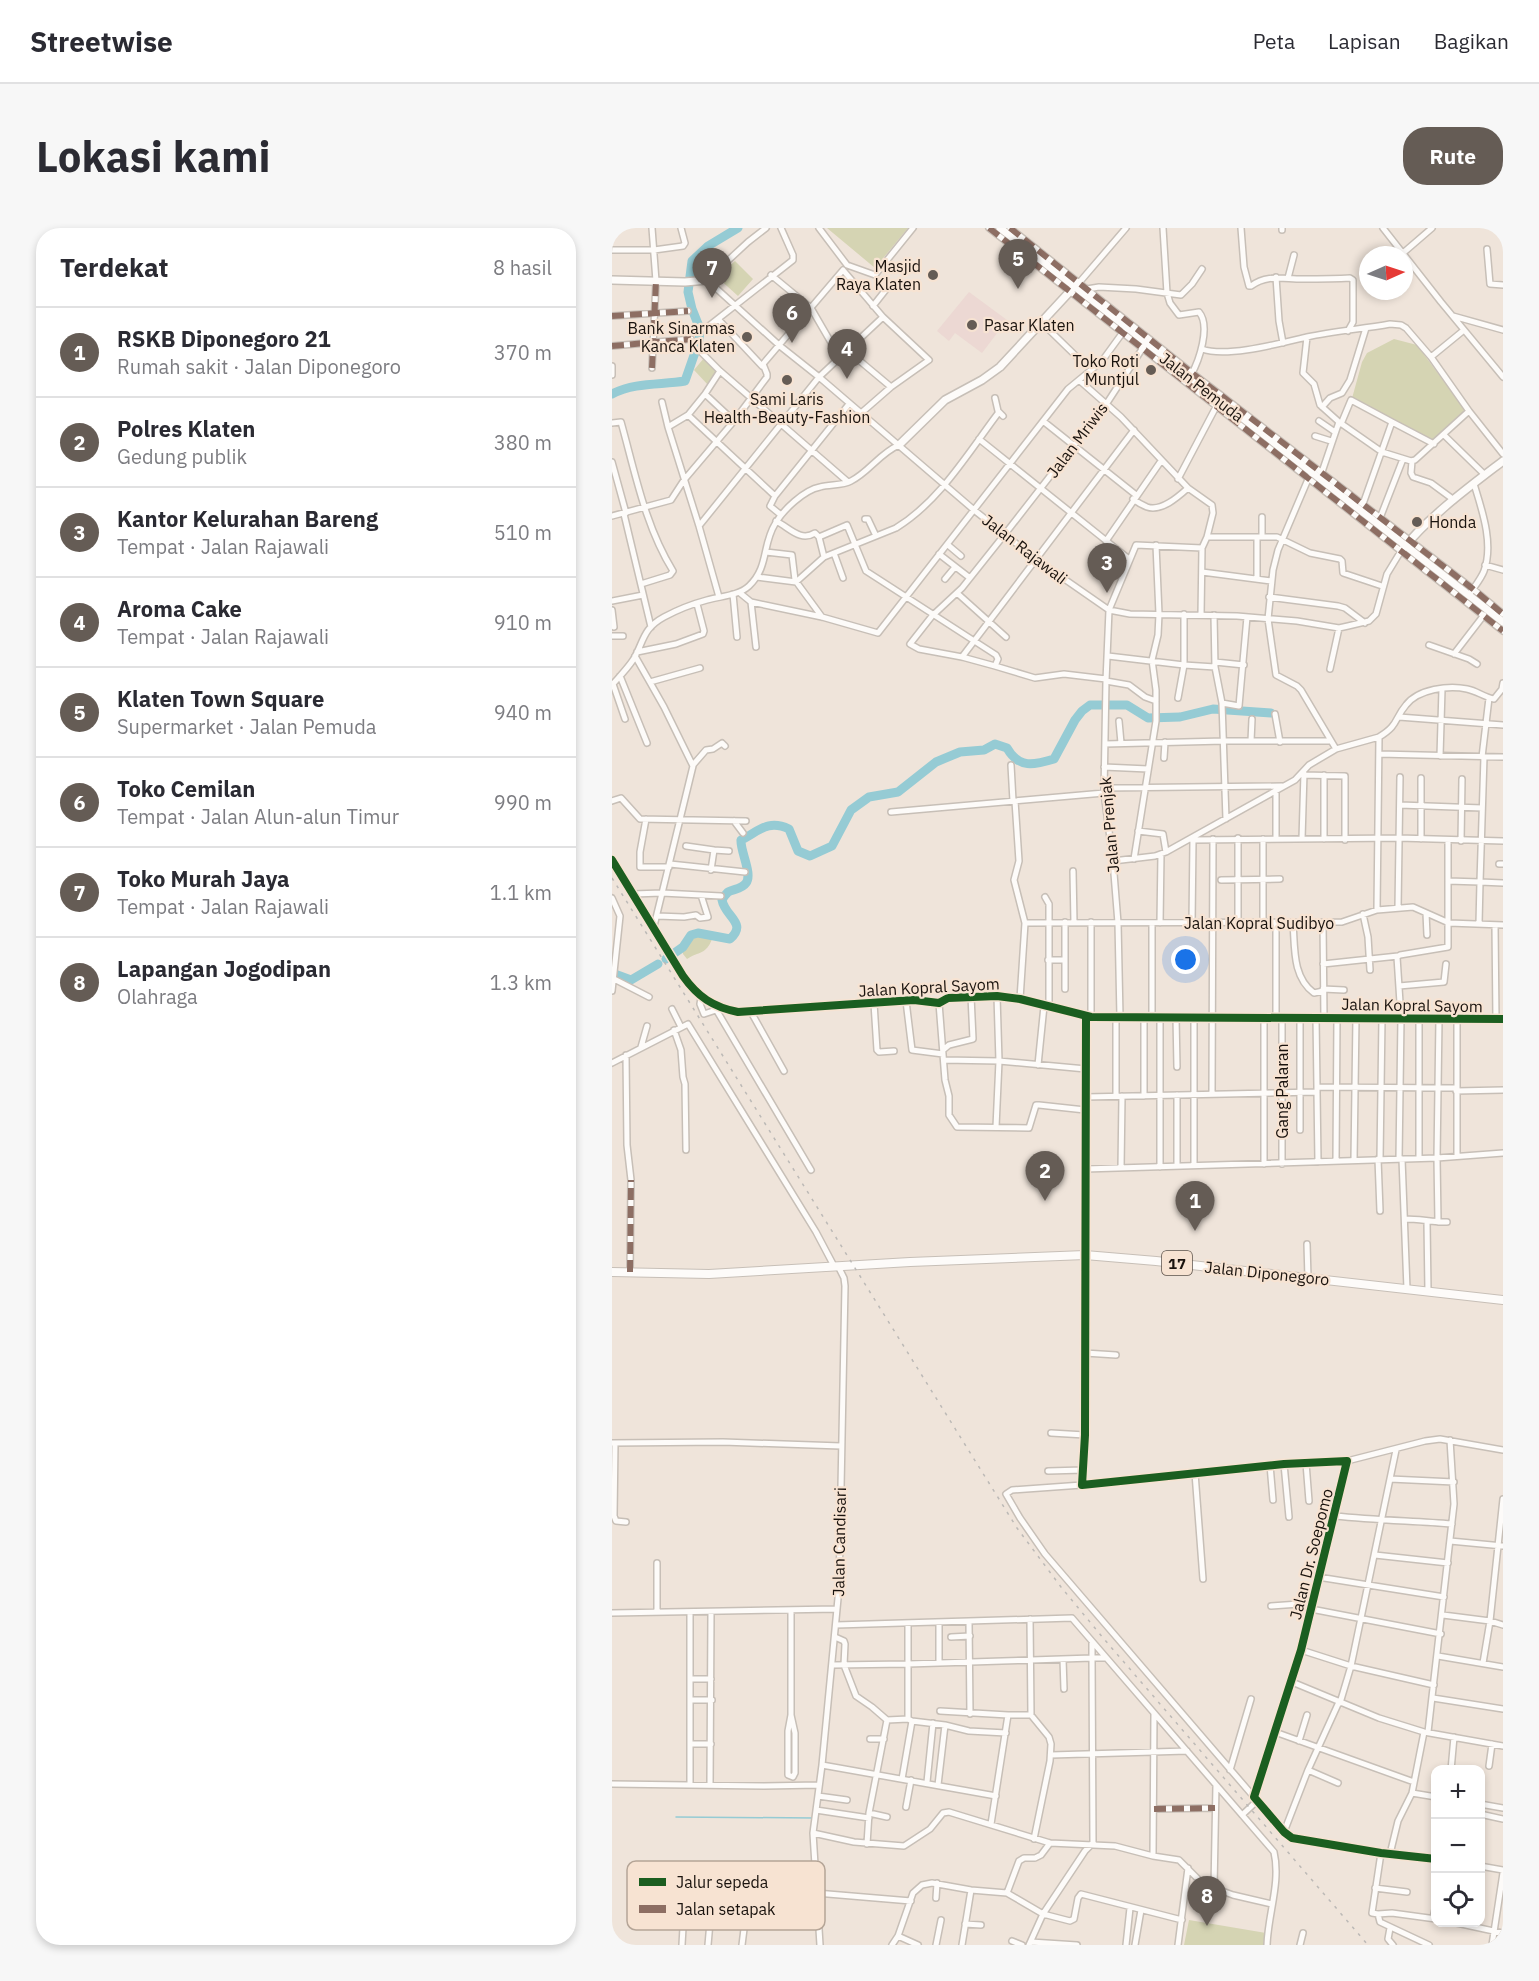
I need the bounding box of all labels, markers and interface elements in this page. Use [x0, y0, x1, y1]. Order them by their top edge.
text: Streetwise [30, 23, 173, 60]
text: Peta [1253, 27, 1295, 55]
text: Lapisan [1328, 27, 1401, 55]
text: Bagikan [1434, 27, 1509, 55]
button: Rute [1403, 127, 1503, 185]
text: Lokasi kami [36, 129, 270, 184]
pin: 5 [998, 239, 1038, 289]
north arrow [1359, 246, 1413, 300]
pin: 7 [692, 248, 732, 298]
text: Terdekat [60, 250, 169, 284]
text: 8 hasil [493, 254, 552, 281]
place label: Masjid Raya Klaten [836, 256, 921, 294]
marker: Masjid Raya Klaten [926, 268, 940, 282]
pin: 6 [772, 294, 812, 343]
place label: Pasar Klaten [984, 315, 1075, 335]
place label: Bank Sinarmas Kanca Klaten [628, 318, 735, 356]
marker: Pasar Klaten [965, 318, 979, 332]
text: RSKB Diponegoro 21 [117, 324, 331, 353]
marker: Bank Sinarmas Kanca Klaten [740, 330, 754, 344]
pin: 4 [828, 330, 866, 379]
text: 1 [74, 339, 86, 366]
text: 370 m [494, 339, 552, 366]
street label: Jalan Pemuda [1156, 348, 1249, 426]
place label: Toko Roti Muntjul [1072, 351, 1139, 389]
text: Rumah sakit · Jalan Diponegoro [117, 353, 401, 380]
marker: Toko Roti Muntjul [1144, 363, 1158, 377]
marker: Sami Laris Health-Beauty-Fashion [780, 373, 794, 387]
place label: Sami Laris Health-Beauty-Fashion [704, 389, 870, 427]
street label: Jalan Mriwis [1042, 398, 1112, 482]
text: Polres Klaten [117, 414, 255, 443]
text: 2 [74, 429, 86, 456]
text: 380 m [494, 429, 552, 456]
text: Gedung publik [117, 443, 247, 470]
text: Kantor Kelurahan Bareng [117, 504, 378, 533]
street label: Jalan Rajawali [978, 510, 1072, 588]
place label: Honda [1429, 512, 1477, 532]
marker: Honda [1410, 515, 1424, 529]
text: 3 [74, 519, 86, 546]
text: 510 m [494, 519, 552, 546]
text: Tempat · Jalan Rajawali [117, 533, 329, 560]
pin: 3 [1088, 544, 1126, 593]
text: Aroma Cake [117, 594, 242, 623]
text: 4 [74, 609, 86, 636]
text: 910 m [494, 609, 552, 636]
text: Tempat · Jalan Rajawali [117, 623, 329, 650]
text: Klaten Town Square [117, 684, 324, 713]
text: 5 [74, 699, 86, 726]
text: 940 m [494, 699, 552, 726]
text: Supermarket · Jalan Pemuda [117, 713, 376, 740]
text: Toko Cemilan [117, 774, 255, 803]
street label: Jalan Prenjak [1095, 775, 1123, 874]
text: 6 [74, 789, 86, 816]
text: 990 m [494, 789, 552, 816]
text: Tempat · Jalan Alun-alun Timur [117, 803, 399, 830]
text: Toko Murah Jaya [117, 864, 290, 893]
text: 7 [74, 879, 86, 906]
text: 1.1 km [490, 879, 552, 906]
text: Tempat · Jalan Rajawali [117, 893, 329, 920]
street label: Jalan Kopral Sudibyo [1184, 913, 1334, 933]
your location [1171, 945, 1200, 974]
text: Lapangan Jogodipan [117, 954, 331, 983]
text: 8 [74, 969, 86, 996]
text: 1.3 km [490, 969, 552, 996]
street label: Jalan Kopral Sayom [858, 973, 1000, 1001]
text: Olahraga [117, 983, 198, 1010]
street label: Jalan Kopral Sayom [1341, 994, 1483, 1016]
street label: Gang Palaran [1272, 1043, 1292, 1139]
pin: 2 [1026, 1152, 1064, 1201]
pin: 1 [1176, 1182, 1214, 1231]
road number: 17 [1162, 1251, 1192, 1275]
street label: Jalan Diponegoro [1204, 1257, 1330, 1290]
street label: Jalan Dr. Soepomo [1285, 1486, 1337, 1621]
street label: Jalan Candisari [828, 1487, 850, 1597]
map controls [1431, 1765, 1485, 1927]
button: + [1431, 1765, 1485, 1819]
button: − [1431, 1819, 1485, 1873]
legend [627, 1861, 825, 1930]
text: Jalur sepeda [676, 1872, 769, 1892]
button: locate [1431, 1873, 1485, 1927]
pin: 8 [1188, 1876, 1226, 1926]
text: Jalan setapak [676, 1899, 776, 1919]

